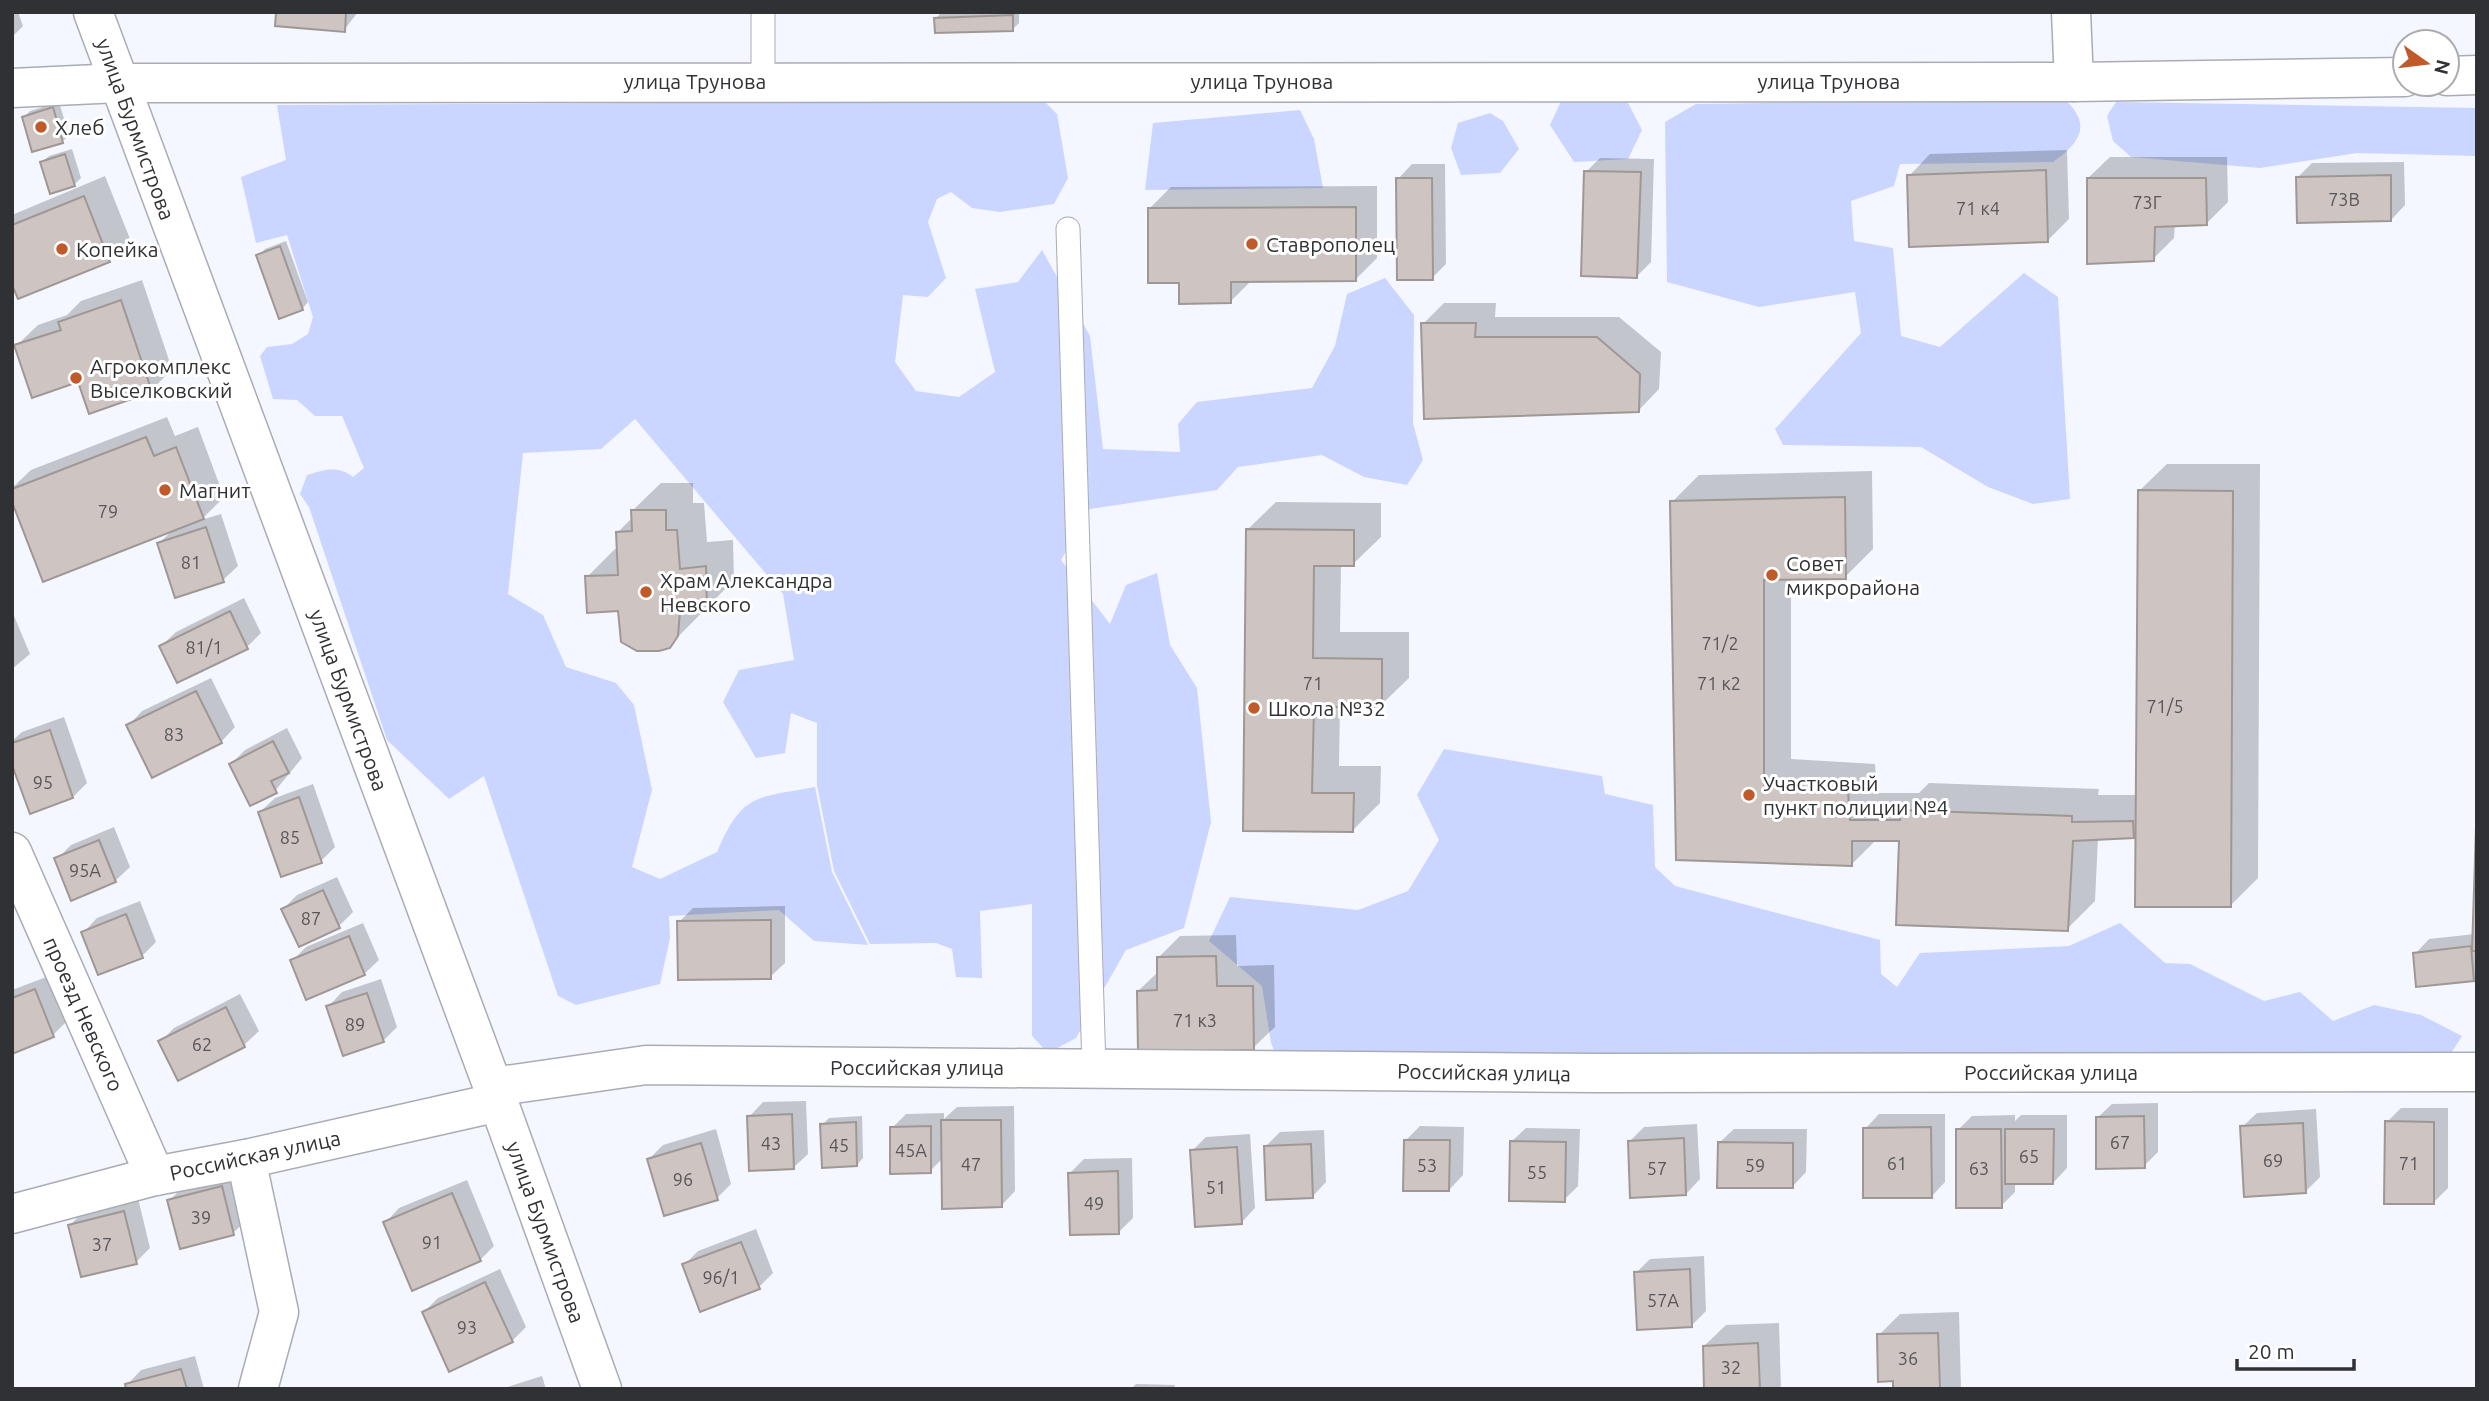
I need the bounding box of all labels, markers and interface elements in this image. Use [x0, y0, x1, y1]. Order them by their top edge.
north arrow [2391, 28, 2461, 98]
street label: улица Бурмистрова [92, 35, 180, 223]
text: N [2430, 58, 2455, 77]
street label: улица Трунова [624, 69, 766, 93]
street label: улица Трунова [1191, 69, 1333, 93]
street label: улица Трунова [1758, 69, 1900, 93]
place label: Хлеб [55, 115, 105, 139]
marker: Хлеб [33, 119, 49, 135]
house number: 73В [2328, 189, 2360, 209]
house number: 73Г [2132, 192, 2162, 212]
house number: 71 к4 [1956, 198, 2000, 218]
place label: Ставрополец [1266, 232, 1395, 256]
marker: Ставрополец [1244, 236, 1260, 252]
place label: Копейка [76, 237, 159, 261]
marker: Копейка [54, 241, 70, 257]
place label: Агрокомплекс Выселковский [90, 354, 232, 402]
marker: Агрокомплекс Выселковский [68, 370, 84, 386]
place label: Магнит [179, 478, 251, 502]
marker: Магнит [157, 482, 173, 498]
house number: 79 [98, 501, 118, 521]
place label: Совет микрорайона [1786, 551, 1920, 599]
house number: 81 [181, 552, 201, 572]
marker: Совет микрорайона [1764, 567, 1780, 583]
place label: Храм Александра Невского [660, 568, 833, 616]
marker: Храм Александра Невского [638, 584, 654, 600]
street label: улица Бурмистрова [305, 606, 393, 794]
house number: 71/2 [1701, 633, 1739, 653]
house number: 81/1 [185, 637, 223, 657]
house number: 71 [1303, 673, 1323, 693]
house number: 71 к2 [1697, 673, 1741, 693]
place label: Школа №32 [1268, 696, 1386, 720]
house number: 71/5 [2146, 696, 2184, 716]
marker: Школа №32 [1246, 700, 1262, 716]
house number: 83 [164, 724, 184, 744]
place label: Участковый пункт полиции №4 [1763, 771, 1948, 819]
house number: 95 [33, 772, 53, 792]
marker: Участковый пункт полиции №4 [1741, 787, 1757, 803]
house number: 85 [280, 827, 300, 847]
house number: 95А [69, 860, 101, 880]
house number: 87 [301, 908, 321, 928]
street label: проезд Невского [39, 933, 129, 1095]
house number: 71 к3 [1173, 1010, 1217, 1030]
house number: 89 [345, 1014, 365, 1034]
house number: 62 [192, 1034, 212, 1054]
street label: Российская улица [830, 1055, 1004, 1079]
street label: Российская улица [1397, 1058, 1571, 1086]
street label: Российская улица [1964, 1060, 2138, 1084]
street label: Российская улица [167, 1125, 343, 1185]
house number: 67 [2110, 1132, 2130, 1152]
house number: 43 [761, 1133, 781, 1153]
house number: 45 [829, 1135, 849, 1155]
street label: улица Бурмистрова [502, 1138, 590, 1326]
house number: 45А [895, 1140, 927, 1160]
house number: 65 [2019, 1146, 2039, 1166]
house number: 69 [2263, 1150, 2283, 1170]
house number: 61 [1887, 1153, 1907, 1173]
house number: 71 [2399, 1153, 2419, 1173]
house number: 47 [961, 1154, 981, 1174]
house number: 53 [1417, 1155, 1437, 1175]
house number: 59 [1745, 1155, 1765, 1175]
house number: 57 [1647, 1158, 1667, 1178]
house number: 63 [1969, 1158, 1989, 1178]
house number: 55 [1527, 1162, 1547, 1182]
house number: 96 [673, 1169, 693, 1189]
house number: 51 [1206, 1177, 1226, 1197]
house number: 49 [1084, 1193, 1104, 1213]
house number: 39 [191, 1207, 211, 1227]
house number: 91 [422, 1232, 442, 1252]
house number: 37 [92, 1234, 112, 1254]
house number: 96/1 [702, 1267, 740, 1287]
house number: 57А [1647, 1290, 1679, 1310]
house number: 93 [457, 1317, 477, 1337]
scale bar [2237, 1328, 2354, 1372]
text: 20 m [2248, 1339, 2295, 1363]
house number: 36 [1898, 1348, 1918, 1368]
house number: 32 [1721, 1357, 1741, 1377]

